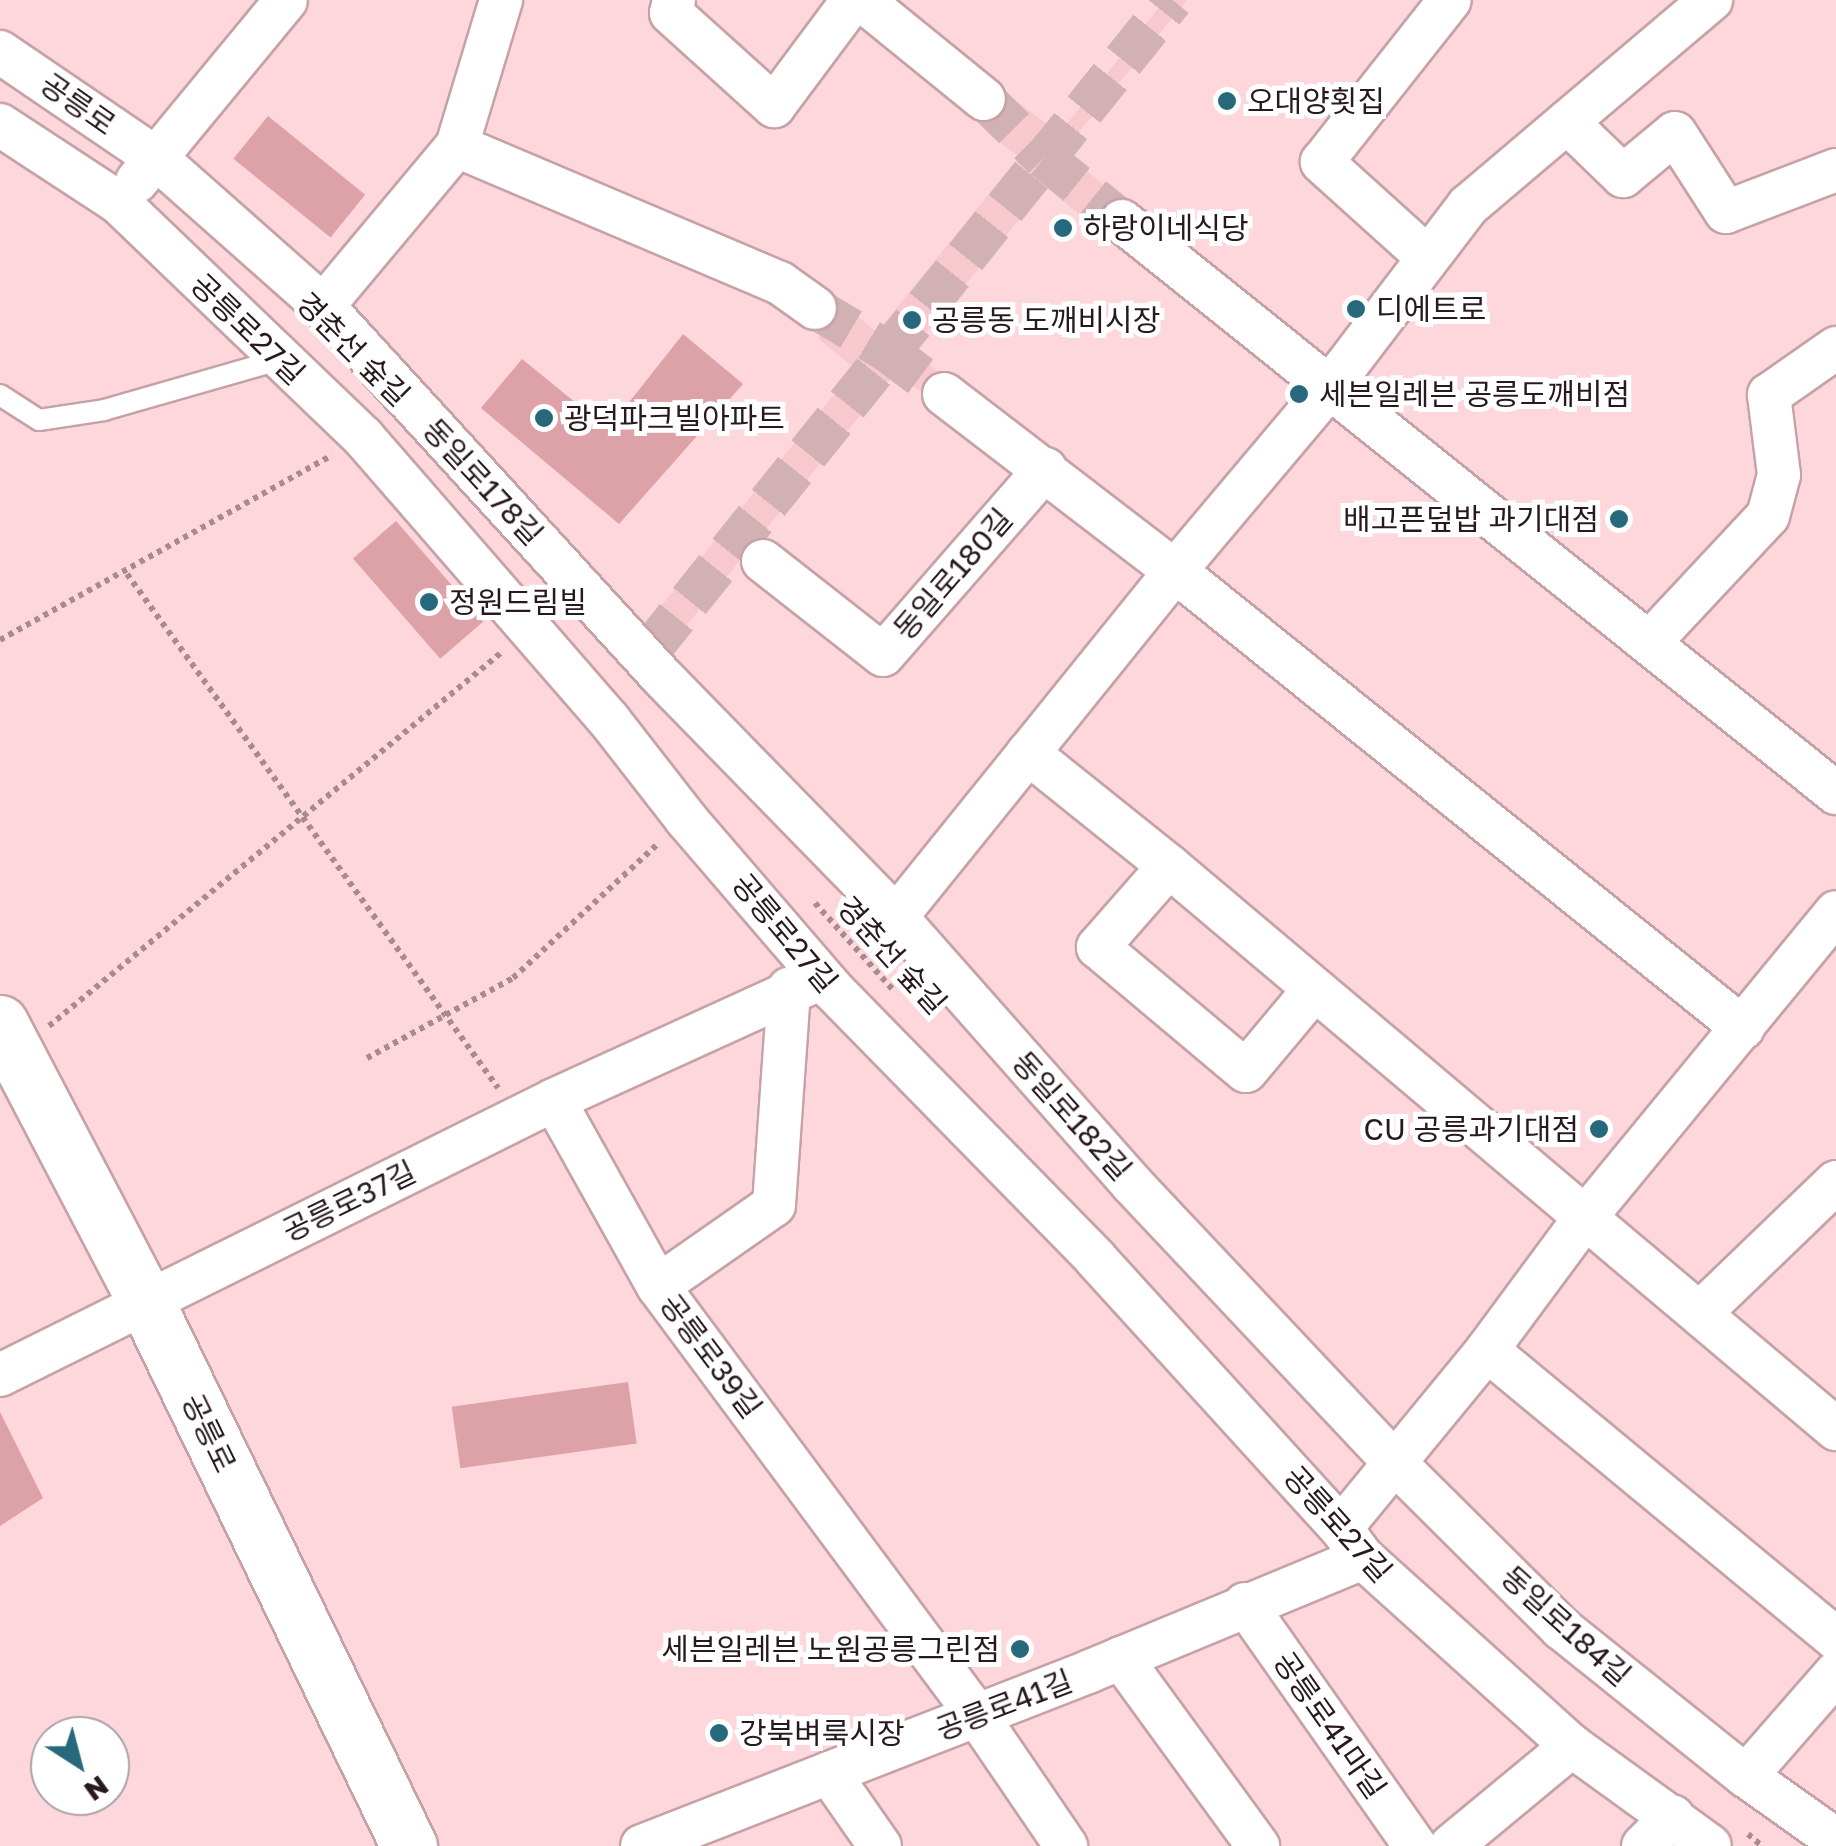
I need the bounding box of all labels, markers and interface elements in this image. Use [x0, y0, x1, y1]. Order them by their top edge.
street label: 공릉로 [34, 66, 122, 142]
place label: 오대양횟집 [1247, 83, 1385, 119]
marker: 오대양횟집 [1216, 90, 1238, 112]
place label: 하랑이네식당 [1083, 210, 1249, 246]
marker: 하랑이네식당 [1052, 217, 1074, 239]
street label: 공릉로27길 [184, 266, 312, 392]
street label: 경춘선 숲길 [289, 285, 417, 413]
place label: 디에트로 [1376, 291, 1486, 327]
marker: 디에트로 [1345, 298, 1367, 320]
place label: 공릉동 도깨비시장 [932, 302, 1160, 338]
marker: 공릉동 도깨비시장 [901, 309, 923, 331]
place label: 세븐일레븐 공릉도깨비점 [1319, 376, 1630, 412]
marker: 세븐일레븐 공릉도깨비점 [1288, 383, 1310, 405]
place label: 광덕파크빌아파트 [564, 400, 785, 436]
marker: 광덕파크빌아파트 [533, 407, 555, 429]
street label: 동일로178길 [416, 412, 550, 552]
street label: 동일로180길 [886, 501, 1020, 647]
place label: 배고픈덮밥 과기대점 [1343, 501, 1599, 537]
marker: 배고픈덮밥 과기대점 [1608, 508, 1630, 530]
place label: 정원드림빌 [449, 584, 587, 620]
marker: 정원드림빌 [418, 591, 440, 613]
street label: 공릉로27길 [725, 866, 845, 1000]
street label: 경춘선 숲길 [830, 889, 954, 1021]
street label: 동일로182길 [1005, 1044, 1139, 1188]
place label: CU 공릉과기대점 [1364, 1111, 1579, 1147]
marker: CU 공릉과기대점 [1588, 1118, 1610, 1140]
street label: 공릉로37길 [276, 1153, 422, 1249]
street label: 공릉로39길 [653, 1287, 769, 1425]
street label: 공릉로 [175, 1388, 243, 1478]
street label: 공릉로27길 [1277, 1459, 1399, 1589]
street label: 동일로184길 [1494, 1559, 1638, 1693]
place label: 세븐일레븐 노원공릉그린점 [661, 1631, 1000, 1667]
marker: 세븐일레븐 노원공릉그린점 [1009, 1638, 1031, 1660]
street label: 공릉로41마길 [1266, 1645, 1394, 1805]
street label: 공릉로41길 [931, 1663, 1077, 1747]
place label: 강북벼룩시장 [739, 1715, 905, 1751]
north arrow [30, 1716, 130, 1816]
marker: 강북벼룩시장 [708, 1722, 730, 1744]
text: N [78, 1769, 115, 1809]

